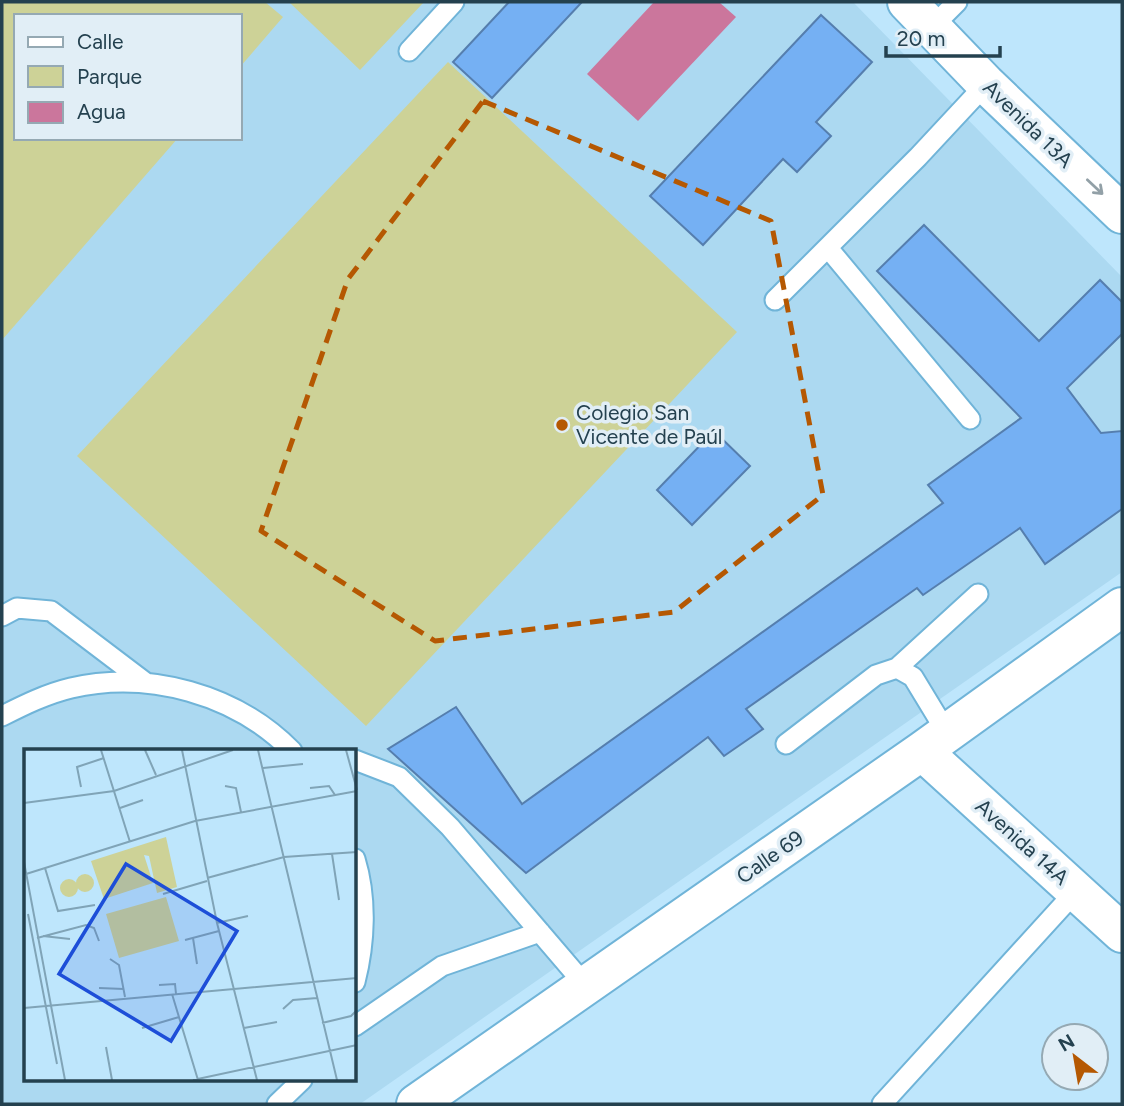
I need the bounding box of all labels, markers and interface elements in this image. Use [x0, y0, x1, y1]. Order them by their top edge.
legend [14, 14, 242, 140]
scale bar [886, 14, 1000, 58]
text: 20 m [897, 26, 945, 51]
text: Calle [77, 29, 124, 54]
text: Parque [77, 64, 142, 89]
street label: Avenida 13A [978, 75, 1078, 173]
text: Agua [77, 99, 126, 124]
one-way arrow [1086, 179, 1103, 196]
place label: Colegio San Vicente de Paúl [576, 400, 722, 449]
marker: Colegio San Vicente de Paúl [554, 417, 570, 433]
inset map [24, 749, 357, 1082]
street label: Avenida 14A [971, 793, 1074, 890]
street label: Calle 69 [732, 825, 808, 888]
north arrow [1040, 1022, 1110, 1092]
text: N [1054, 1029, 1079, 1056]

